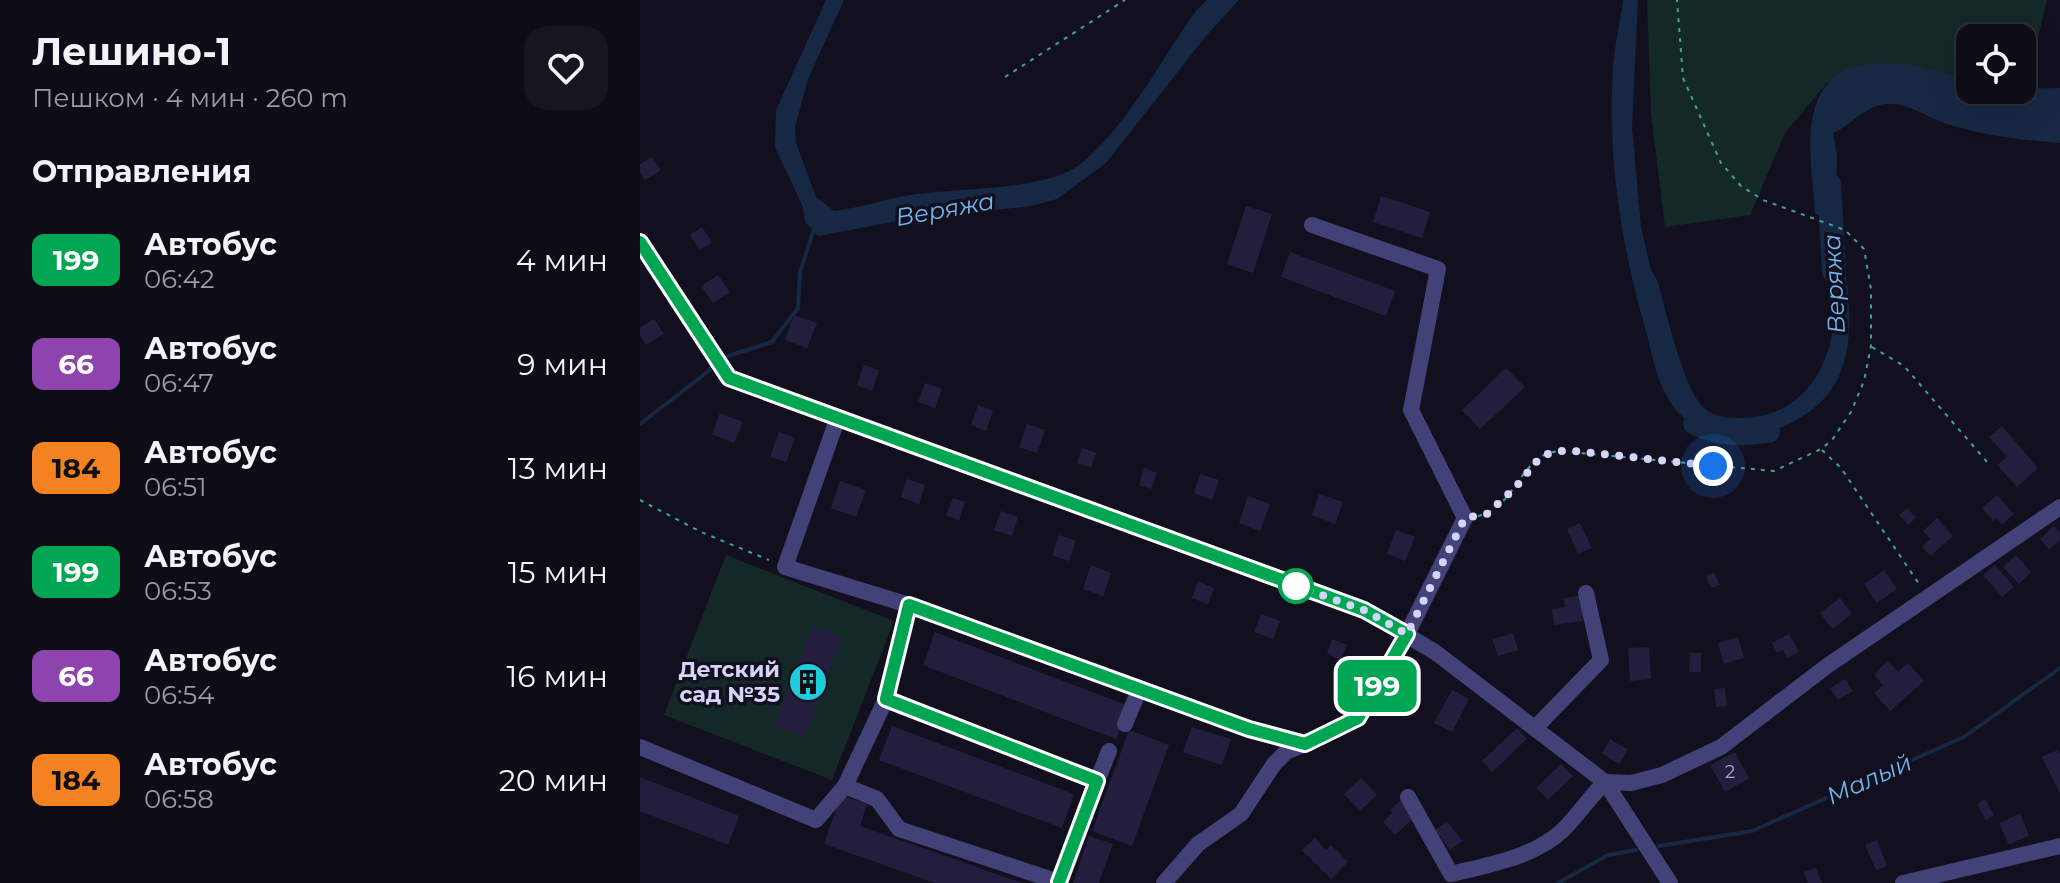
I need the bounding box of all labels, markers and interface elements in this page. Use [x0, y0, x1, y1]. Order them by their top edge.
map controls [1956, 24, 2036, 104]
button: locate [1956, 24, 2036, 104]
button: heart [524, 26, 608, 110]
text: Лешино-1 [32, 28, 231, 75]
text: Пешком · 4 мин · 260 m [32, 82, 348, 114]
text: Отправления [32, 153, 251, 190]
water label: Веряжа [893, 186, 997, 232]
text: Автобус [144, 226, 277, 263]
water label: Веряжа [1817, 233, 1851, 335]
text: 4 мин [516, 242, 608, 279]
text: 199 [53, 243, 99, 277]
text: 06:42 [144, 263, 214, 295]
text: Автобус [144, 330, 277, 367]
text: 9 мин [517, 346, 608, 383]
text: 66 [58, 347, 94, 381]
text: 06:47 [144, 367, 214, 399]
text: Автобус [144, 434, 277, 471]
your location [1693, 446, 1733, 486]
text: 13 мин [508, 450, 608, 487]
text: 184 [52, 451, 100, 485]
text: 06:51 [144, 471, 207, 503]
text: Автобус [144, 538, 277, 575]
text: 15 мин [508, 554, 608, 591]
text: 199 [53, 555, 99, 589]
unlabelled marker [1279, 569, 1313, 603]
text: 06:53 [144, 575, 212, 607]
text: Автобус [144, 642, 277, 679]
place label: Детский сад №35 [678, 656, 780, 708]
text: 16 мин [506, 658, 608, 695]
text: 66 [58, 659, 94, 693]
line badge: 199 [1331, 660, 1423, 712]
building icon: Детский сад №35 [787, 661, 829, 703]
text: 199 [1354, 669, 1400, 703]
text: 06:54 [144, 679, 214, 711]
text: Автобус [144, 746, 277, 783]
water label: Малый [1822, 747, 1916, 811]
house number: 2 [1725, 761, 1735, 783]
text: 20 мин [499, 762, 608, 799]
text: 184 [52, 763, 100, 797]
text: 06:58 [144, 783, 214, 815]

